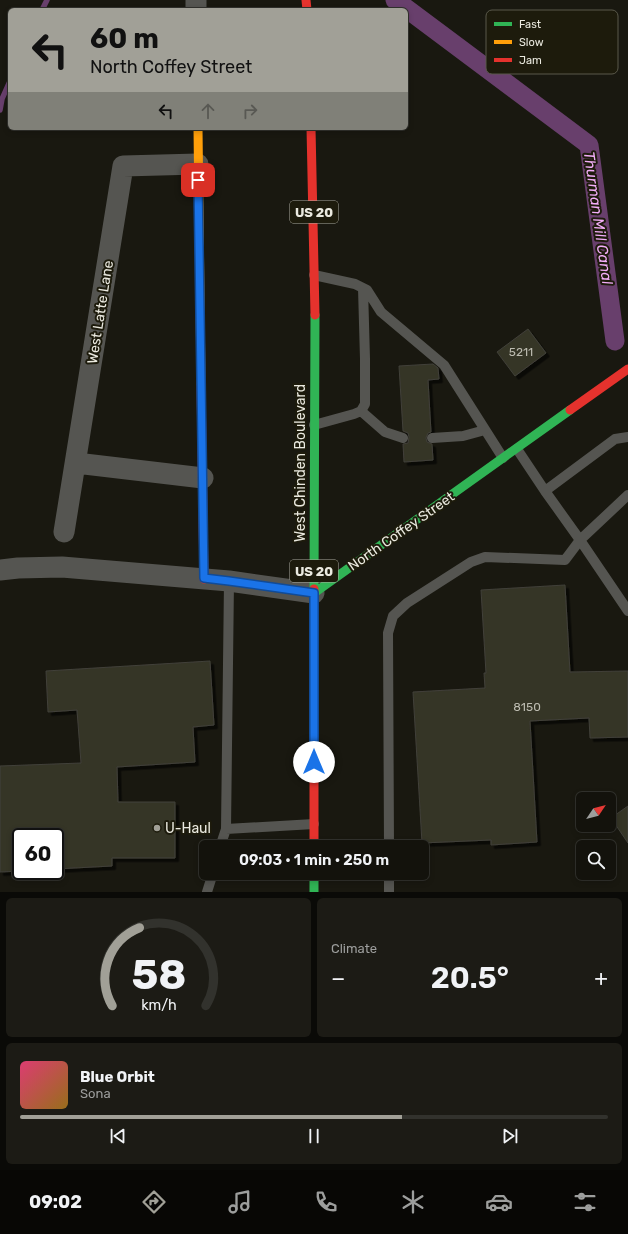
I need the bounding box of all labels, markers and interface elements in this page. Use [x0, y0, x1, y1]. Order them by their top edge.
legend [486, 10, 618, 74]
text: Fast [519, 18, 542, 31]
text: 60 m [90, 22, 159, 55]
icon: left [24, 24, 76, 76]
text: Slow [519, 36, 544, 49]
text: Jam [519, 54, 542, 67]
text: North Coffey Street [90, 56, 252, 78]
icon: left [155, 100, 177, 122]
icon: ahead [197, 100, 219, 122]
icon: right [239, 100, 261, 122]
water label: Thurman Mill Canal [580, 150, 616, 286]
pin [181, 163, 215, 197]
icon: arrive [187, 169, 209, 191]
road number: US 20 [290, 201, 338, 223]
street label: West Latte Lane [84, 259, 117, 365]
house number: 5211 [509, 345, 533, 359]
street label: West Chinden Boulevard [292, 384, 309, 542]
street label: North Coffey Street [345, 488, 458, 575]
road number: US 20 [290, 560, 338, 582]
house number: 8150 [513, 700, 541, 714]
position arrow [293, 741, 335, 783]
north arrow [576, 792, 616, 832]
map controls [576, 792, 616, 880]
place label: U-Haul [165, 820, 211, 837]
marker: U-Haul [152, 823, 162, 833]
speed limit sign: 60 [12, 828, 64, 880]
button: search [576, 840, 616, 880]
text: 09:03 · 1 min · 250 m [239, 851, 389, 869]
text: Climate [331, 941, 377, 956]
text: 58 [131, 949, 186, 998]
text: 20.5° [431, 960, 509, 996]
text: − [331, 965, 345, 992]
text: + [594, 965, 608, 992]
text: km/h [141, 996, 176, 1013]
text: Blue Orbit [80, 1068, 155, 1086]
text: Sona [80, 1086, 111, 1101]
icon: previous [107, 1125, 129, 1147]
icon: pause [303, 1125, 325, 1147]
icon: next [499, 1125, 521, 1147]
icon: directions [140, 1188, 168, 1216]
icon: music [226, 1188, 254, 1216]
icon: phone [312, 1188, 340, 1216]
icon: climate [399, 1188, 427, 1216]
icon: car [485, 1188, 513, 1216]
icon: filters [571, 1188, 599, 1216]
text: 09:02 [29, 1191, 82, 1213]

